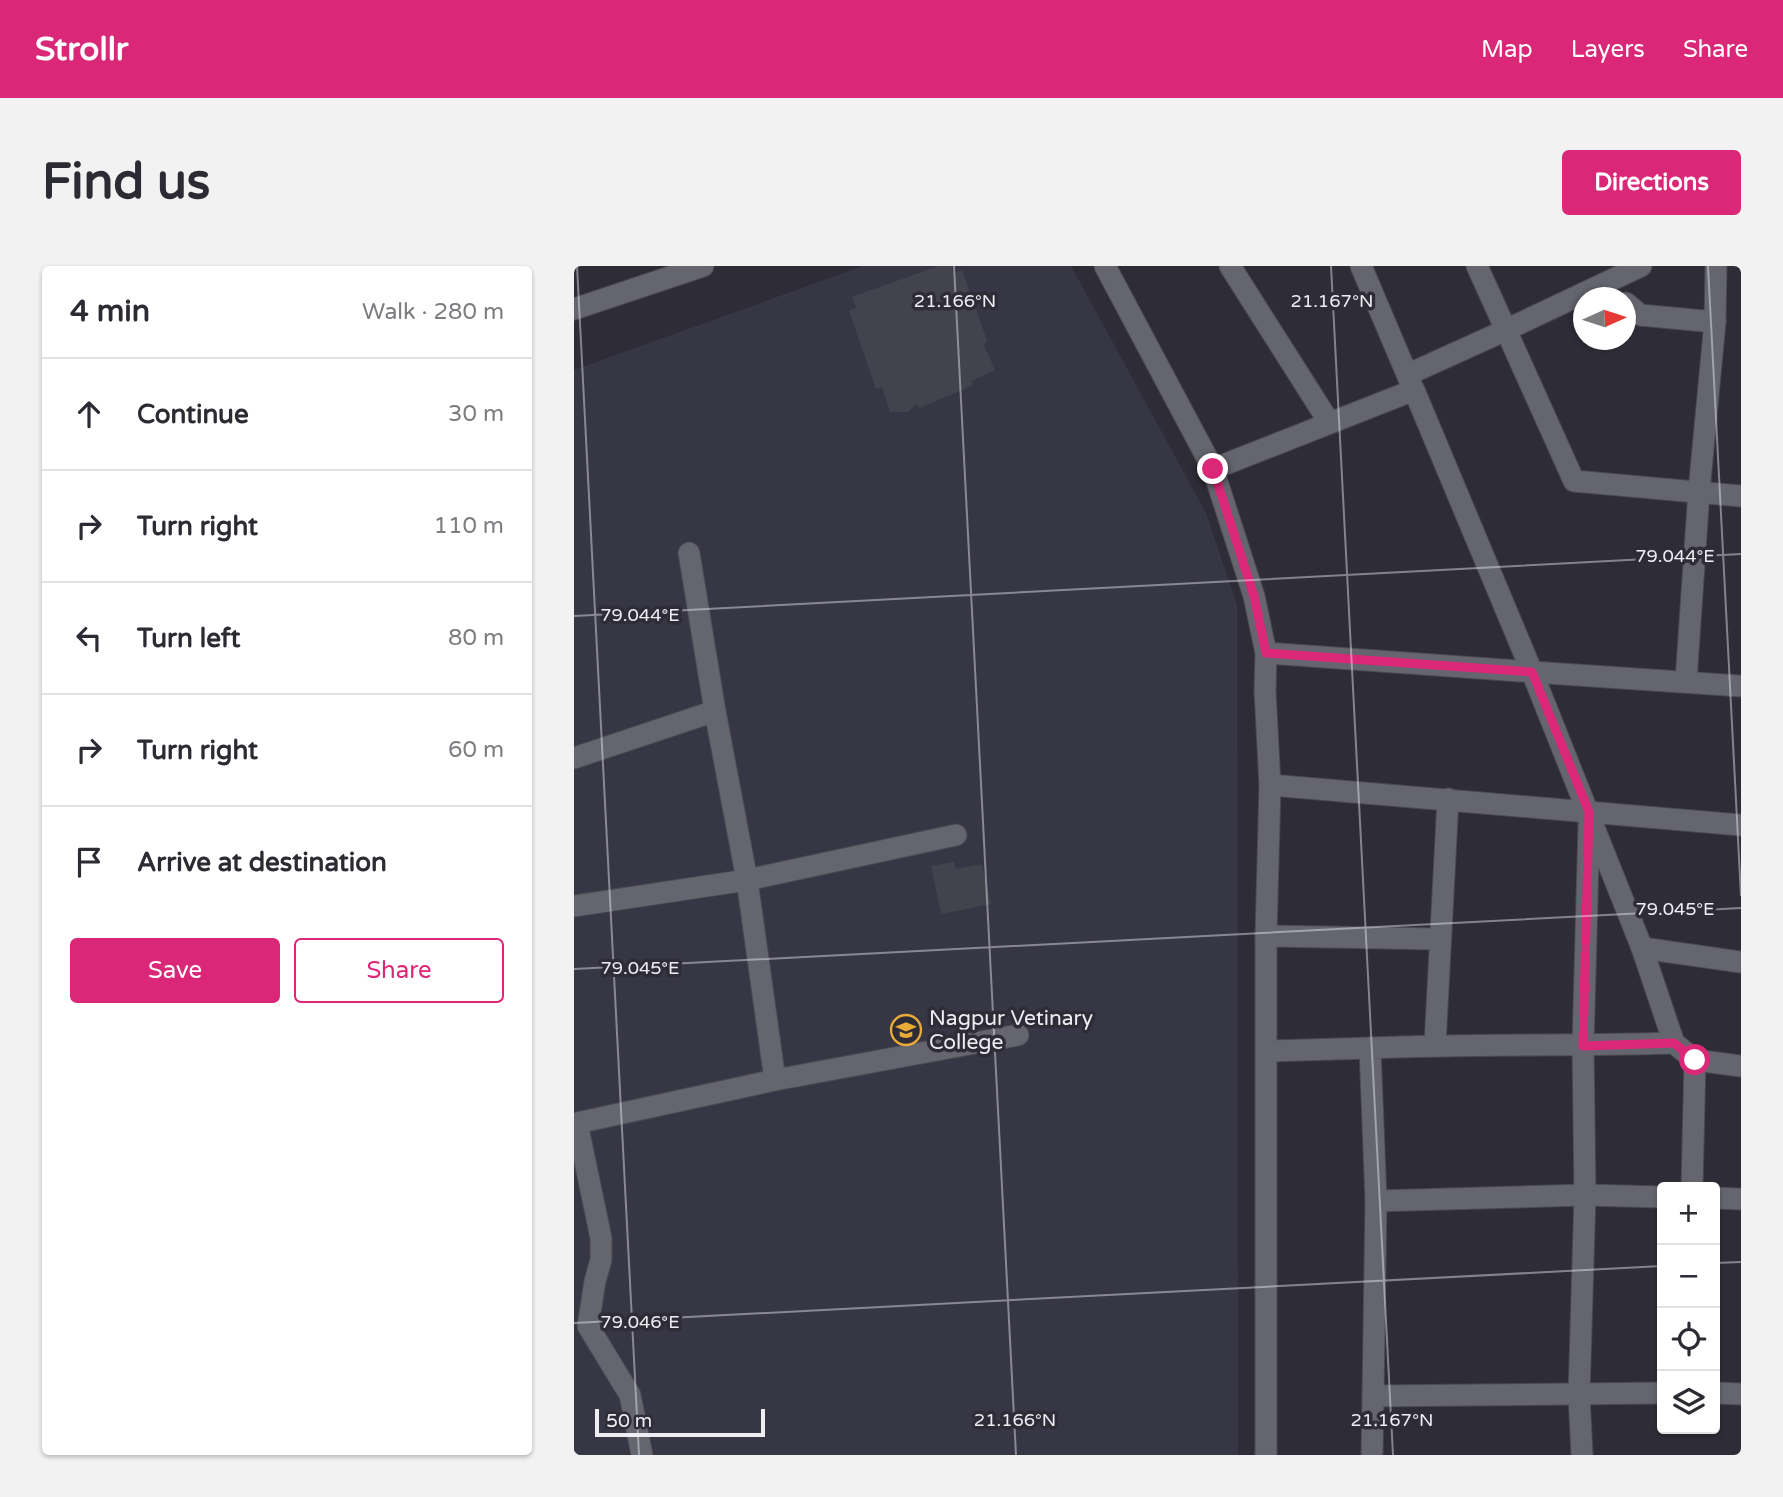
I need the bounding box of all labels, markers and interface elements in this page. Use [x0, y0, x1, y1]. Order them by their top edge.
text: Strollr [35, 30, 129, 69]
text: Map [1481, 35, 1533, 64]
text: Layers [1571, 35, 1645, 64]
text: Share [1683, 35, 1748, 64]
button: Directions [1562, 150, 1741, 215]
text: Find us [42, 153, 210, 212]
north arrow [1573, 287, 1636, 350]
text: 21.166°N [914, 290, 996, 312]
text: 21.167°N [1291, 290, 1373, 312]
text: 4 min [70, 293, 150, 330]
text: Walk · 280 m [362, 298, 504, 326]
icon: ahead [70, 395, 108, 433]
text: Continue [137, 399, 249, 430]
text: 30 m [448, 400, 504, 428]
route end [1197, 453, 1228, 484]
icon: right [70, 507, 108, 545]
text: Turn right [137, 511, 258, 542]
text: 110 m [434, 512, 504, 540]
text: 79.044°E [1635, 545, 1715, 567]
text: 79.044°E [600, 604, 680, 626]
icon: left [70, 619, 108, 657]
text: Turn left [137, 623, 240, 654]
text: 80 m [448, 624, 504, 652]
icon: right [70, 731, 108, 769]
text: Turn right [137, 735, 258, 766]
text: 60 m [448, 736, 504, 764]
icon: arrive [70, 843, 108, 881]
text: Arrive at destination [137, 847, 387, 878]
text: 79.045°E [1635, 898, 1715, 920]
button: Save [70, 938, 280, 1003]
button: Share [294, 938, 504, 1003]
text: 79.045°E [600, 957, 680, 979]
place label: Nagpur Vetinary College [929, 1006, 1093, 1055]
school or university icon: Nagpur Vetinary College [889, 1013, 923, 1047]
route start [1679, 1044, 1710, 1075]
map controls [1657, 1182, 1720, 1434]
button: + [1657, 1182, 1720, 1245]
button: − [1657, 1245, 1720, 1308]
button: locate [1657, 1308, 1720, 1371]
text: 79.046°E [600, 1311, 680, 1333]
button: layers [1657, 1371, 1720, 1434]
scale bar [595, 1406, 765, 1438]
text: 21.166°N [974, 1409, 1056, 1431]
text: 21.167°N [1351, 1409, 1433, 1431]
text: 50 m [606, 1410, 652, 1432]

